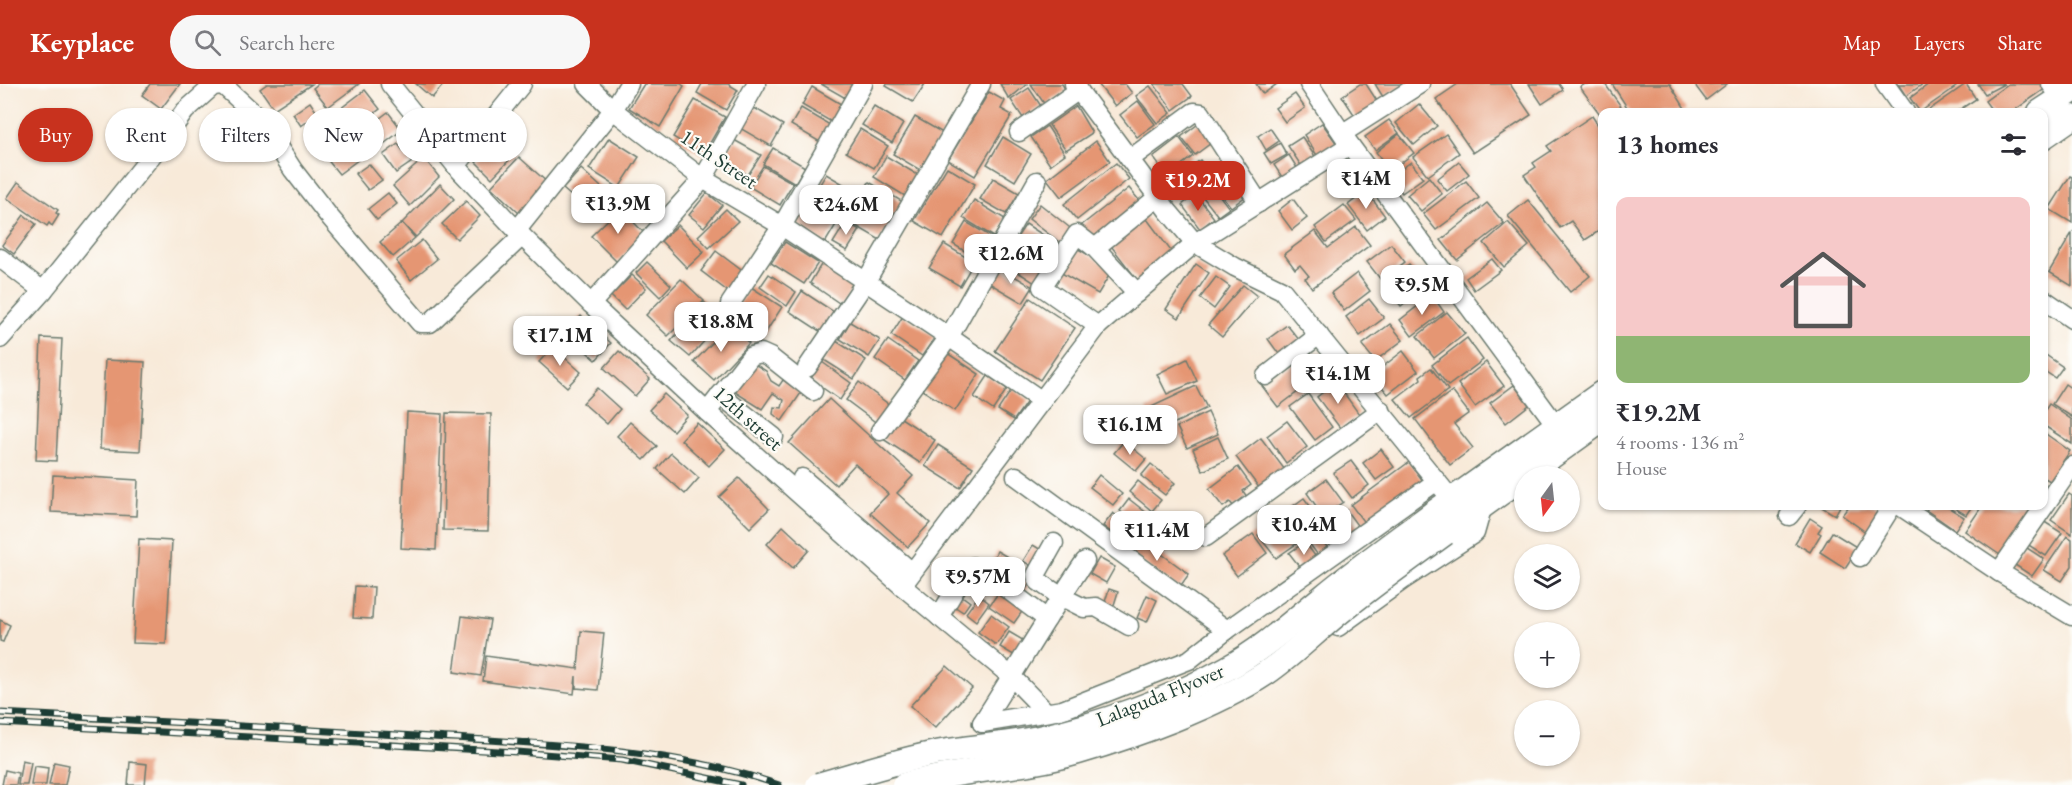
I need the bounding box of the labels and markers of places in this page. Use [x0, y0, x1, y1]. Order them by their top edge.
pin: ₹14M [1330, 159, 1402, 210]
pin: ₹19.2M [1149, 161, 1247, 212]
pin: ₹13.9M [569, 184, 667, 235]
pin: ₹24.6M [797, 185, 895, 236]
pin: ₹12.6M [962, 234, 1060, 285]
pin: ₹9.5M [1380, 265, 1464, 316]
pin: ₹18.8M [672, 302, 770, 353]
pin: ₹17.1M [511, 316, 609, 367]
pin: ₹14.1M [1289, 354, 1387, 405]
pin: ₹16.1M [1081, 405, 1179, 456]
pin: ₹10.4M [1255, 505, 1353, 556]
pin: ₹11.4M [1108, 511, 1206, 562]
pin: ₹9.57M [929, 557, 1027, 608]

